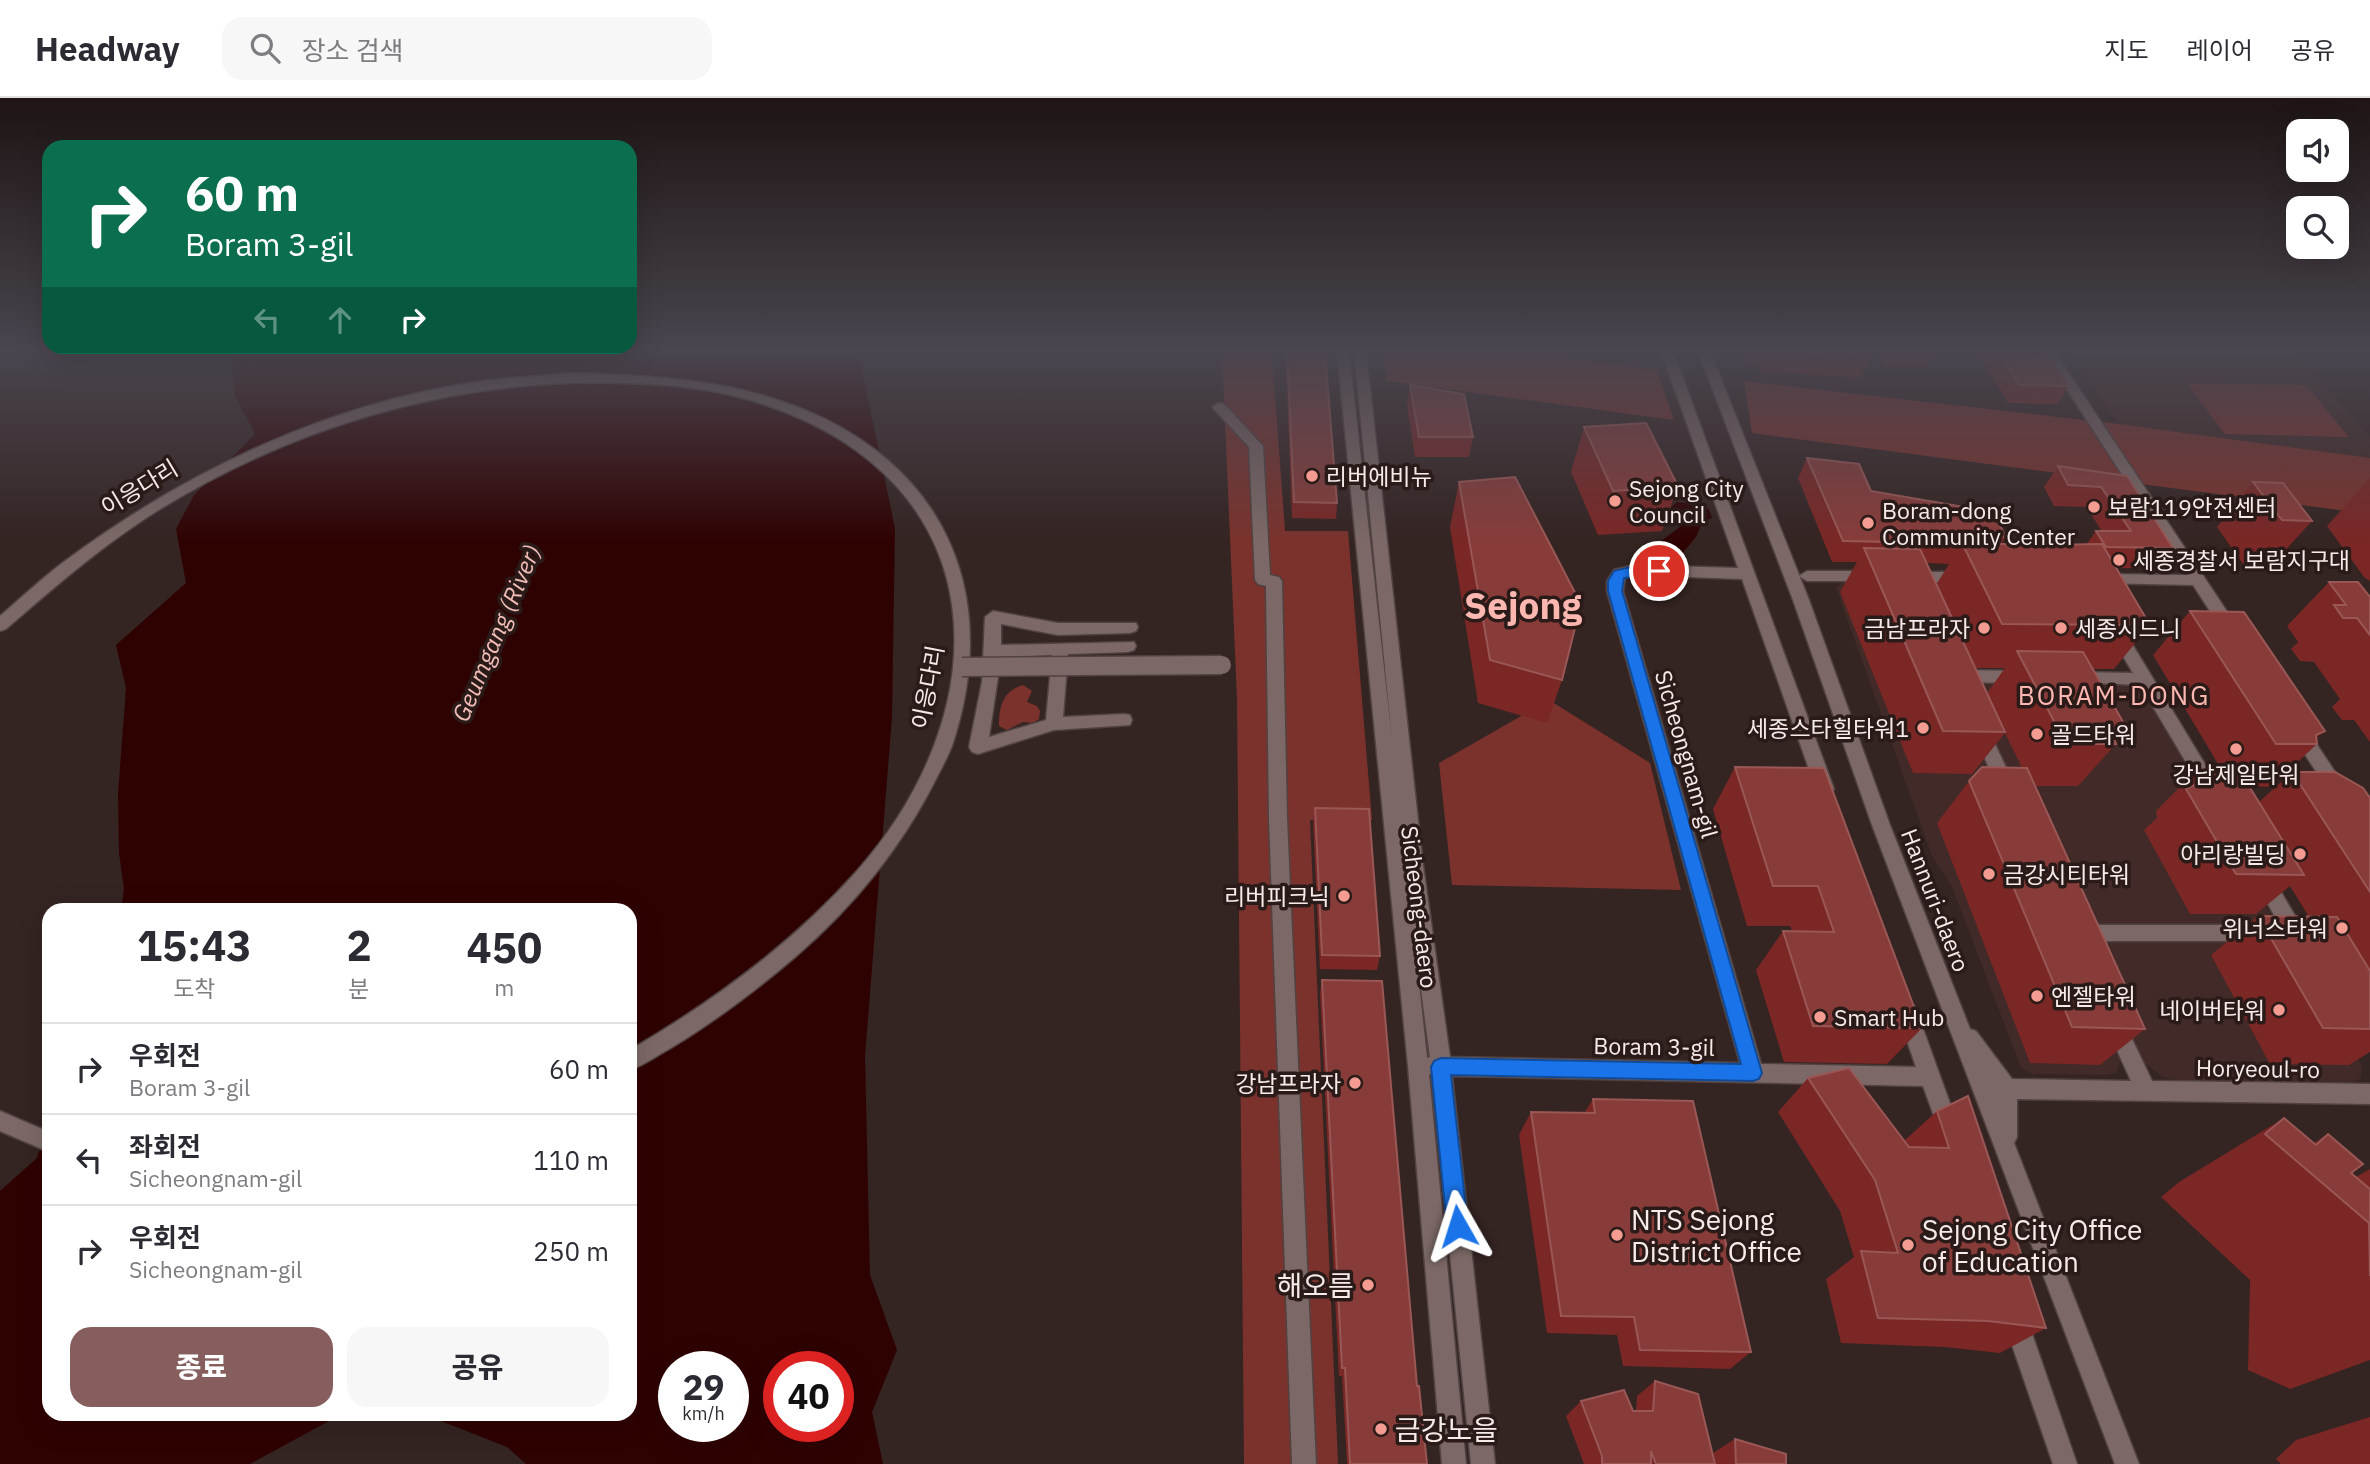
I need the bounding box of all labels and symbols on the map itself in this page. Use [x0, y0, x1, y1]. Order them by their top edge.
street label: 이응다리 [95, 452, 183, 522]
place label: 리버에비뉴 [1326, 461, 1432, 491]
marker: 리버에비뉴 [1304, 468, 1320, 484]
place label: Sejong City Council [1629, 473, 1744, 529]
place label: 보람119안전센터 [2108, 492, 2276, 522]
marker: Sejong City Council [1607, 493, 1623, 509]
place label: Boram-dong Community Center [1882, 495, 2076, 551]
marker: 보람119안전센터 [2086, 499, 2102, 515]
marker: Boram-dong Community Center [1860, 515, 1876, 531]
water label: Geumgang (River) [444, 540, 548, 726]
pin [1629, 541, 1689, 601]
place label: 세종경찰서 보람지구대 [2133, 545, 2350, 575]
marker: 세종경찰서 보람지구대 [2111, 552, 2127, 568]
district label: Sejong [1464, 581, 1582, 629]
place label: 금남프라자 [1864, 613, 1970, 643]
place label: 세종시드니 [2075, 613, 2181, 643]
marker: 금남프라자 [1976, 620, 1992, 636]
marker: 세종시드니 [2053, 620, 2069, 636]
street label: 이응다리 [904, 643, 950, 731]
street label: Sicheongnam-gil [1649, 667, 1725, 841]
district label: BORAM-DONG [2018, 678, 2210, 712]
place label: 세종스타힐타워1 [1747, 713, 1909, 743]
place label: 골드타워 [2051, 719, 2136, 749]
marker: 세종스타힐타워1 [1915, 720, 1931, 736]
marker: 골드타워 [2029, 726, 2045, 742]
marker: 강남제일타워 [2228, 741, 2244, 757]
place label: 강남제일타워 [2173, 759, 2299, 789]
street label: Sicheong-daero [1395, 824, 1445, 990]
street label: Hannuri-daero [1895, 824, 1977, 976]
place label: 아리랑빌딩 [2180, 839, 2286, 869]
marker: 아리랑빌딩 [2292, 846, 2308, 862]
place label: 금강시티타워 [2003, 859, 2130, 889]
marker: 금강시티타워 [1981, 866, 1997, 882]
place label: 리버피크닉 [1224, 881, 1330, 911]
marker: 리버피크닉 [1336, 888, 1352, 904]
place label: 위너스타워 [2222, 913, 2328, 943]
marker: 위너스타워 [2334, 920, 2350, 936]
place label: 엔젤타워 [2051, 981, 2136, 1011]
marker: 엔젤타워 [2029, 988, 2045, 1004]
place label: 네이버타워 [2159, 995, 2265, 1025]
place label: Smart Hub [1834, 1002, 1944, 1032]
marker: 네이버타워 [2271, 1002, 2287, 1018]
marker: Smart Hub [1812, 1009, 1828, 1025]
street label: Boram 3-gil [1593, 1030, 1715, 1062]
street label: Horyeoul-ro [2196, 1052, 2320, 1084]
place label: 강남프라자 [1235, 1068, 1341, 1098]
marker: 강남프라자 [1347, 1075, 1363, 1091]
position arrow [1421, 1189, 1495, 1263]
place label: NTS Sejong District Office [1631, 1201, 1802, 1270]
place label: Sejong City Office of Education [1922, 1211, 2142, 1280]
marker: NTS Sejong District Office [1609, 1227, 1625, 1243]
marker: Sejong City Office of Education [1900, 1237, 1916, 1253]
place label: 해오름 [1277, 1267, 1354, 1304]
marker: 해오름 [1360, 1277, 1376, 1293]
speed limit sign: 40 [763, 1351, 854, 1442]
place label: 금강노을 [1395, 1411, 1498, 1448]
marker: 금강노을 [1373, 1421, 1389, 1437]

